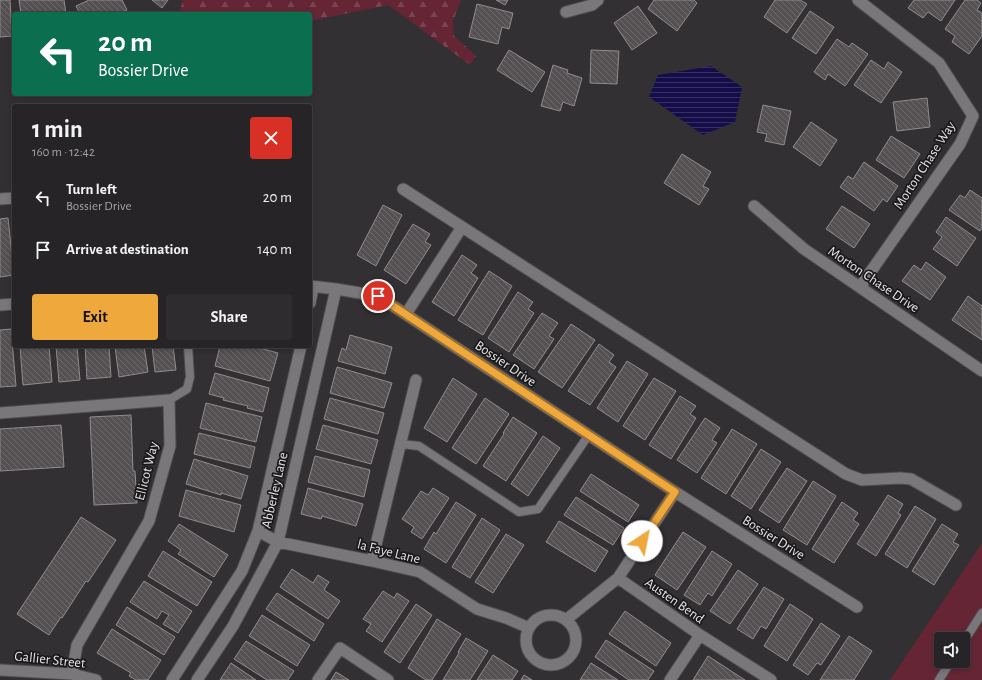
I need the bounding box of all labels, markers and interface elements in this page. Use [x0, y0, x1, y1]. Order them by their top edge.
icon: left [32, 28, 84, 80]
text: 20 m [98, 29, 153, 57]
text: Bossier Drive [98, 62, 189, 80]
button: close [250, 117, 292, 159]
text: 1 min [32, 118, 83, 142]
street label: Morton Chase Way [891, 119, 958, 212]
text: 160 m · 12:42 [32, 146, 95, 159]
text: Turn left [66, 182, 117, 197]
icon: left [32, 187, 54, 209]
text: 20 m [263, 190, 292, 205]
text: Bossier Drive [66, 200, 131, 213]
icon: arrive [32, 239, 54, 261]
text: Arrive at destination [66, 242, 189, 257]
text: 140 m [257, 242, 292, 257]
street label: Morton Chase Drive [825, 244, 922, 315]
pin [361, 279, 395, 313]
icon: arrive [367, 285, 389, 307]
button: Exit [32, 294, 158, 340]
button: Share [166, 294, 292, 340]
street label: Bossier Drive [472, 338, 539, 389]
street label: Ellicot Way [133, 440, 161, 502]
street label: Abberley Lane [259, 451, 291, 530]
street label: Bossier Drive [740, 513, 807, 562]
position arrow [621, 520, 663, 562]
street label: la Faye Lane [356, 537, 422, 567]
street label: Austen Bend [642, 575, 707, 626]
map controls [934, 632, 970, 668]
button: sound [934, 632, 970, 668]
street label: Gallier Street [14, 649, 87, 671]

